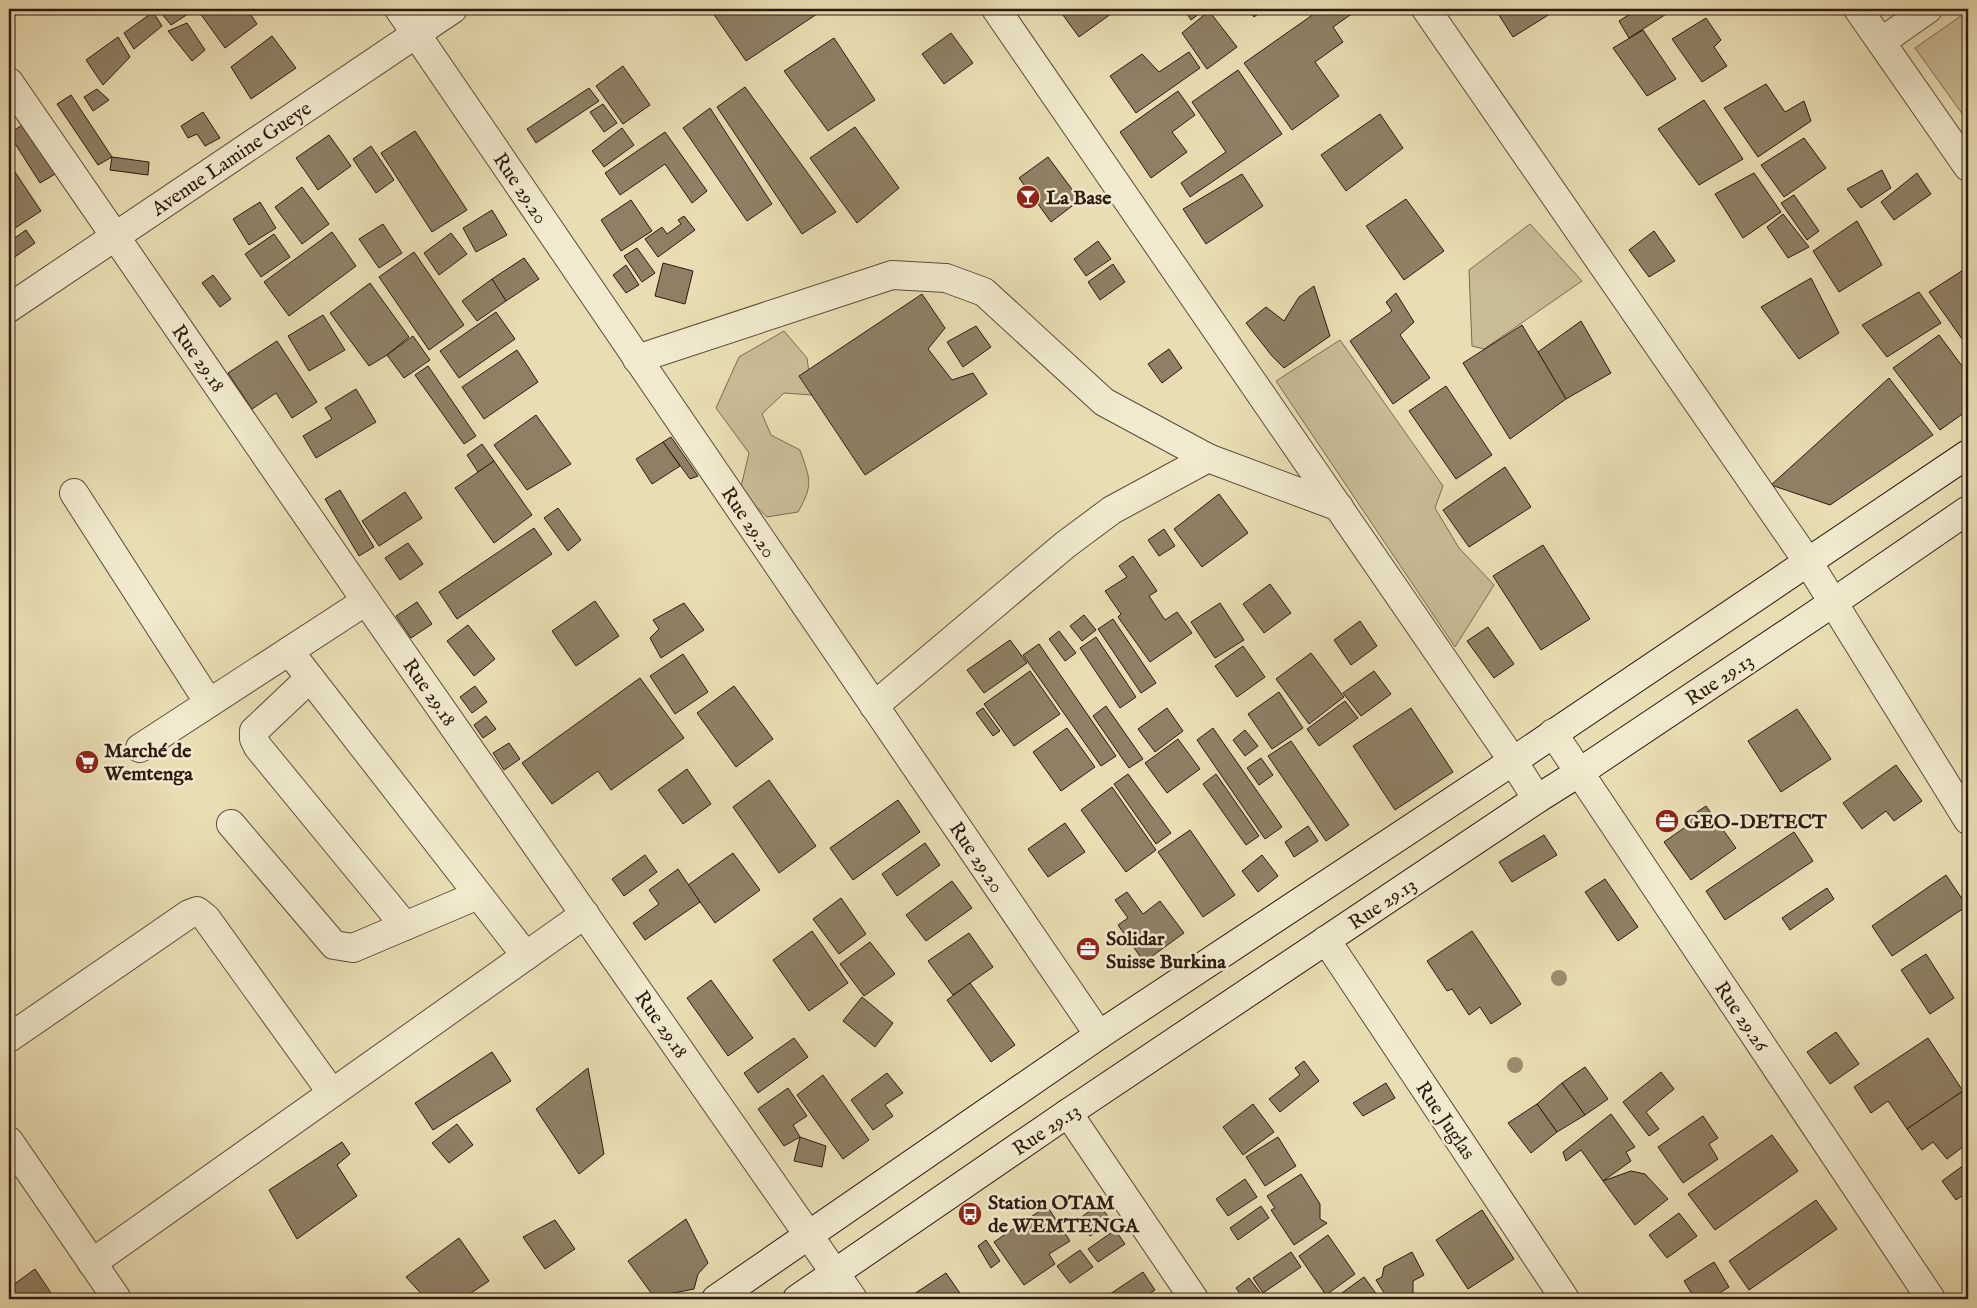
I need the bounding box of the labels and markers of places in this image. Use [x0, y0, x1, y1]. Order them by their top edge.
bar icon: La Base [1015, 184, 1041, 210]
place label: La Base [1046, 186, 1112, 211]
place label: Marché de Wemtenga [103, 739, 193, 787]
supermarket icon: Marché de Wemtenga [74, 749, 100, 775]
office icon: GEO-DETECT [1654, 808, 1680, 834]
place label: GEO-DETECT [1684, 810, 1827, 835]
place label: Solidar Suisse Burkina [1106, 927, 1226, 975]
office icon: Solidar Suisse Burkina [1075, 936, 1101, 962]
place label: Station OTAM de WEMTENGA [988, 1191, 1140, 1239]
bus stop icon: Station OTAM de WEMTENGA [957, 1201, 983, 1227]

